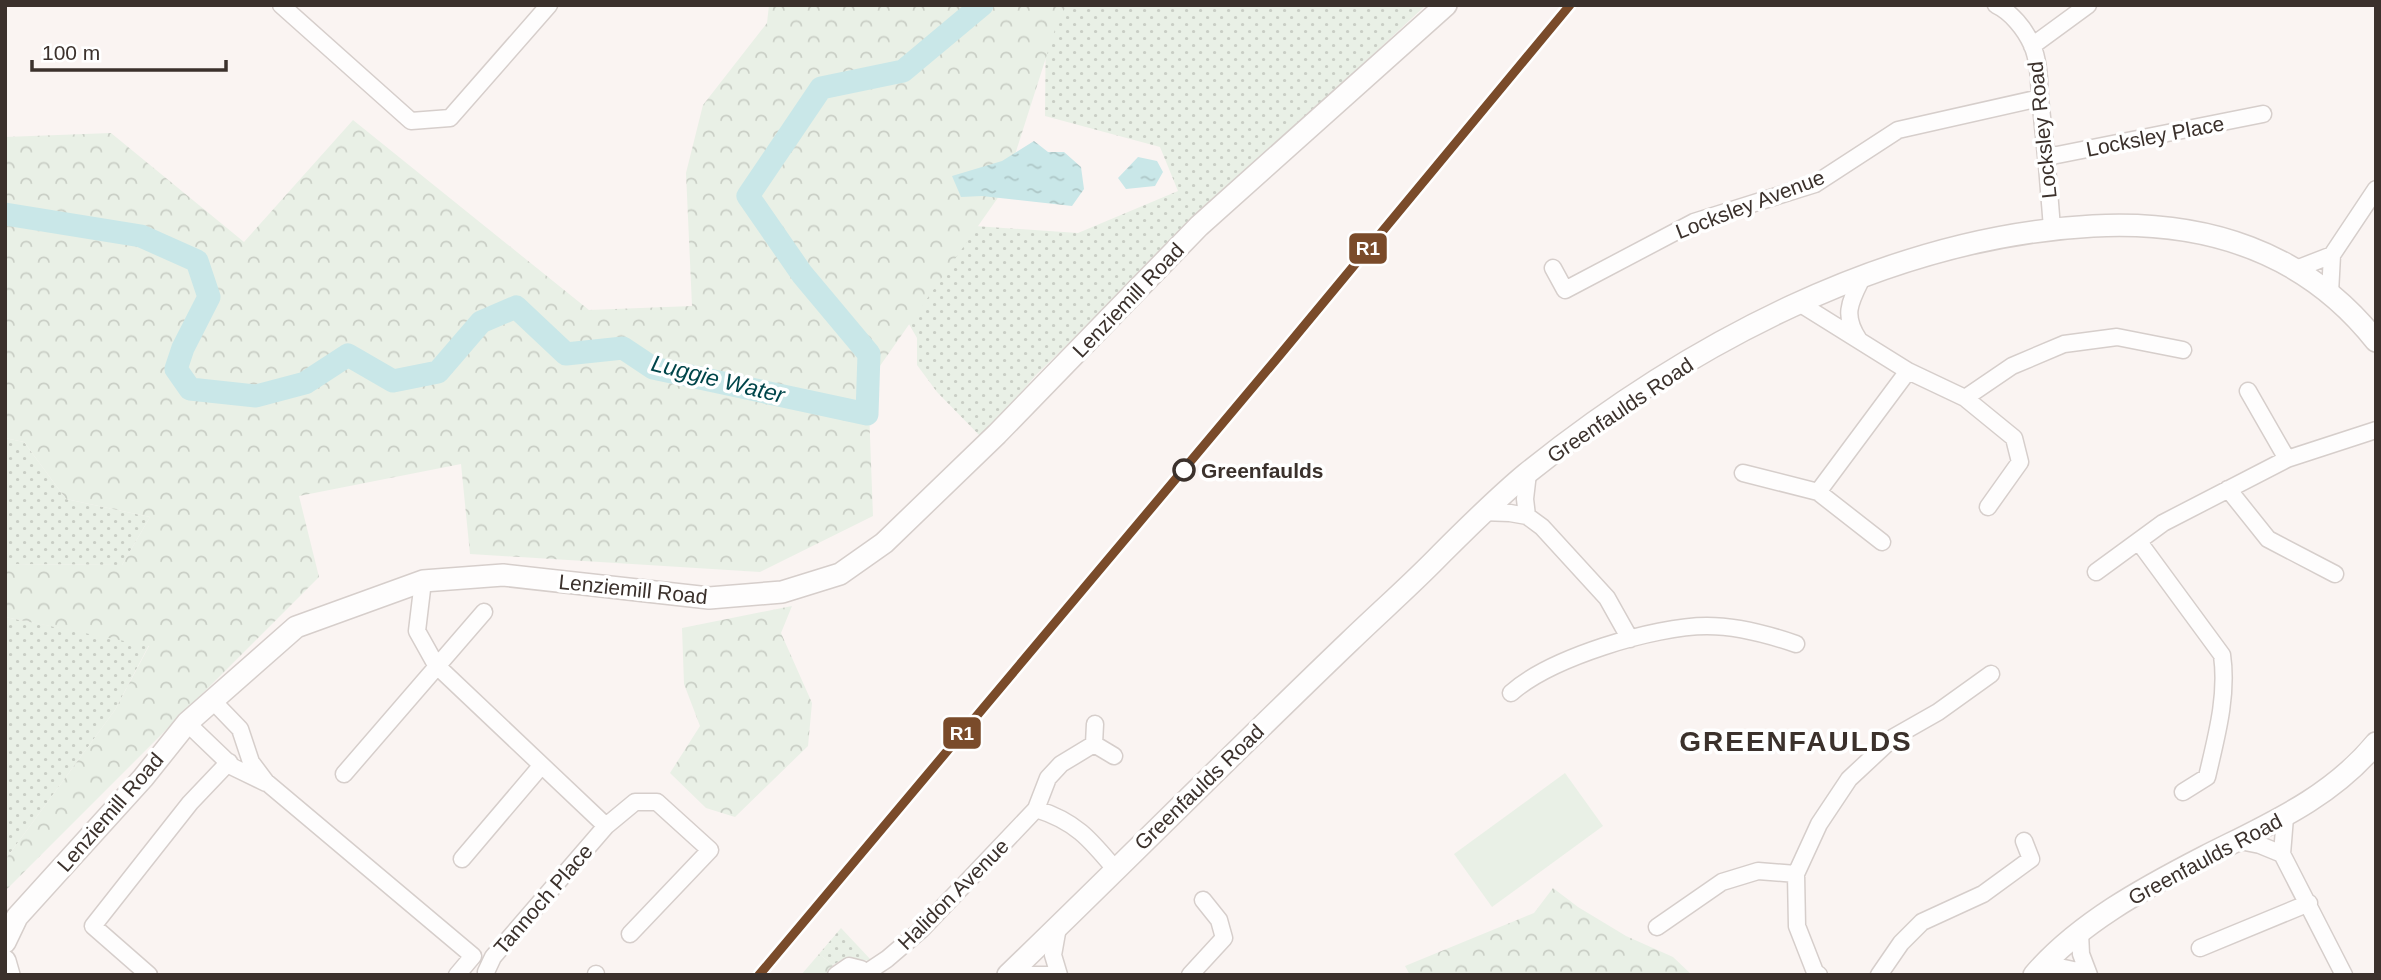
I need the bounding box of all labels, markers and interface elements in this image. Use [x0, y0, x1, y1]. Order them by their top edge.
scale bar [32, 28, 226, 72]
text: 100 m [42, 41, 100, 64]
street label: Locksley Road [2023, 60, 2061, 200]
street label: Locksley Place [2084, 111, 2226, 161]
street label: Locksley Avenue [1672, 165, 1828, 243]
line badge: R1 [1348, 232, 1388, 265]
street label: Lenziemill Road [1068, 238, 1188, 362]
text: R1 [1356, 238, 1381, 259]
water label: Luggie Water [649, 350, 789, 408]
street label: Greenfaulds Road [1543, 353, 1697, 467]
marker: Greenfaulds [1173, 459, 1195, 481]
place label: Greenfaulds [1201, 459, 1324, 482]
street label: Lenziemill Road [557, 570, 709, 608]
line badge: R1 [942, 716, 982, 750]
street label: Greenfaulds Road [1130, 720, 1268, 854]
text: R1 [950, 723, 975, 744]
district label: GREENFAULDS [1679, 726, 1913, 757]
street label: Lenziemill Road [52, 748, 168, 876]
street label: Greenfaulds Road [2124, 809, 2286, 909]
street label: Halidon Avenue [893, 834, 1013, 954]
street label: Tannoch Place [489, 839, 597, 959]

